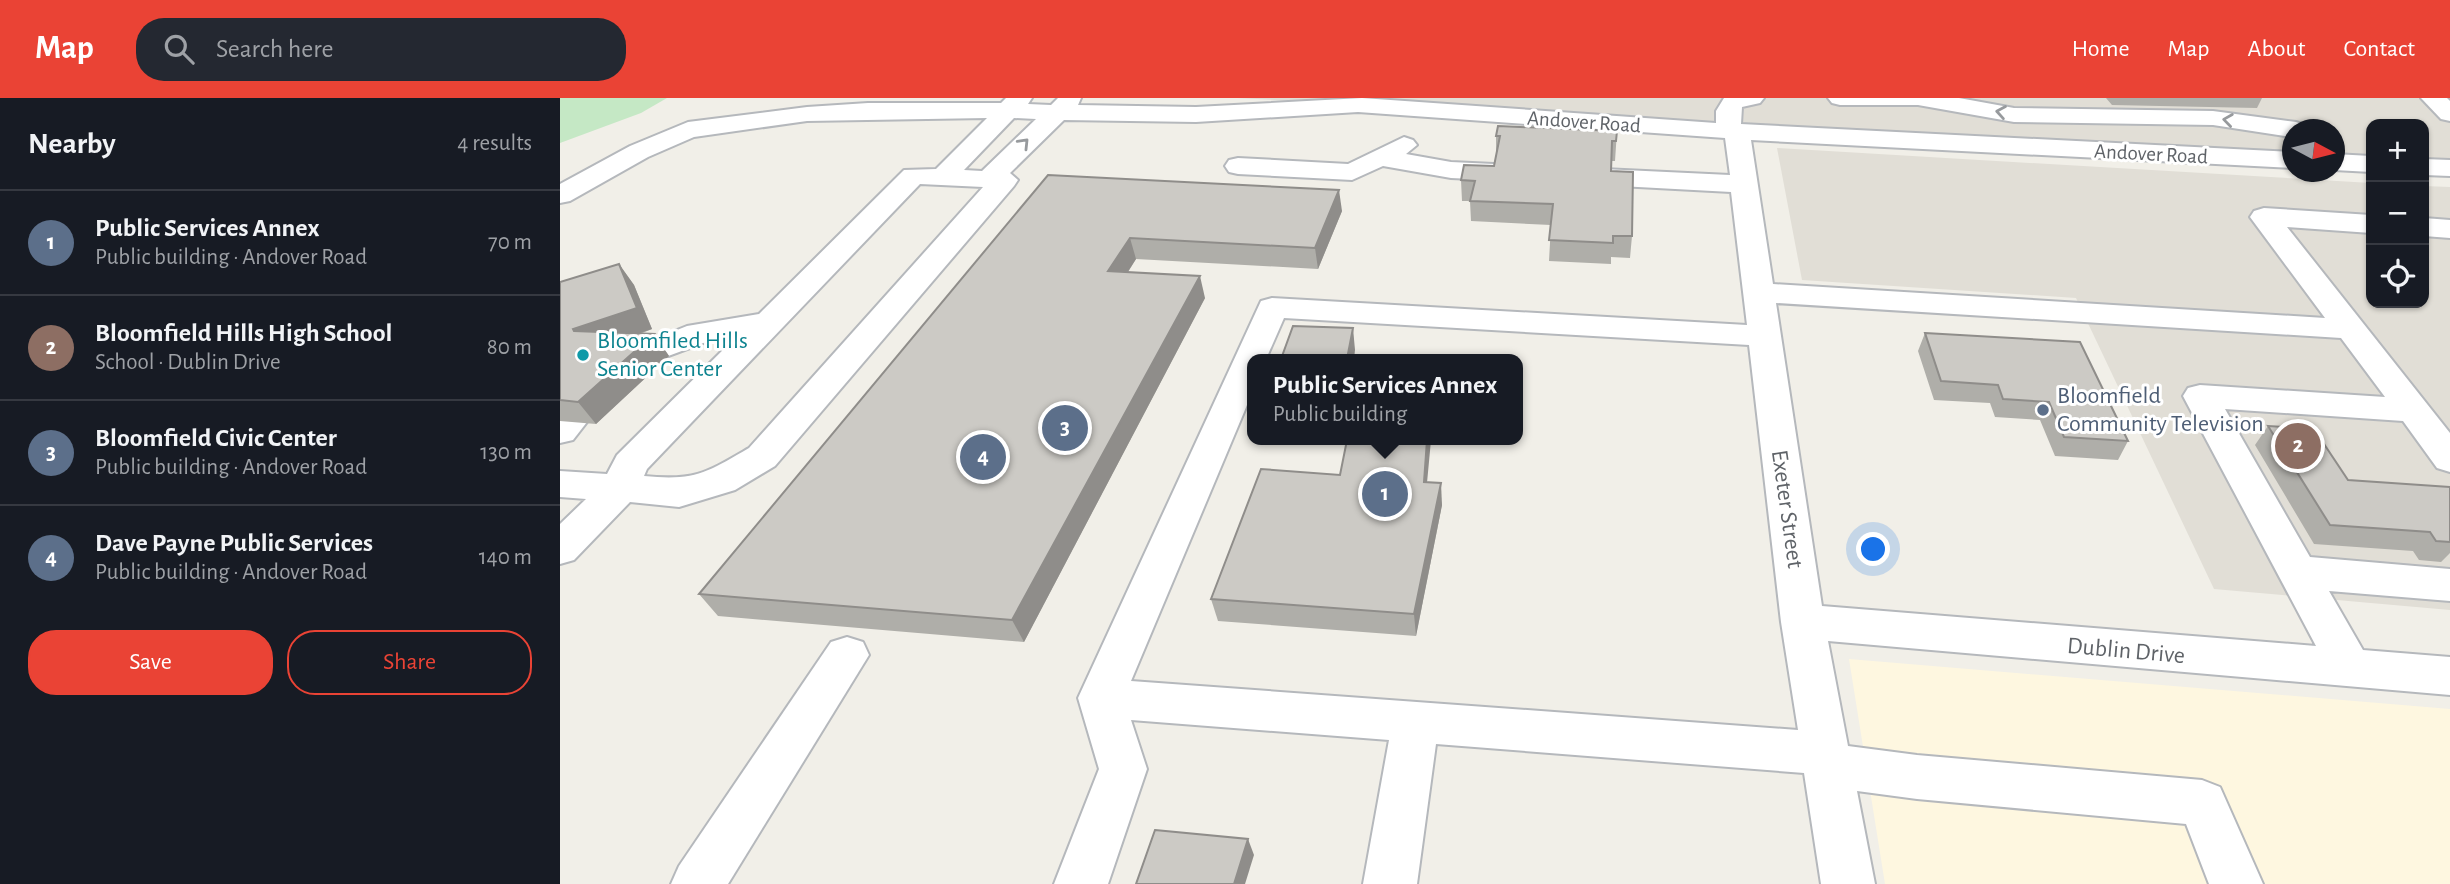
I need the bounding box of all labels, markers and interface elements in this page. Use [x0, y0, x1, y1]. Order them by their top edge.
search box [136, 18, 626, 81]
icon: search [160, 30, 198, 68]
text: Map [35, 32, 94, 65]
text: Search here [216, 36, 334, 62]
text: Home [2072, 37, 2130, 61]
text: Map [2168, 37, 2210, 61]
text: About [2248, 37, 2305, 61]
text: Contact [2343, 37, 2415, 61]
one-way arrow [1995, 105, 2007, 120]
street label: Andover Road [1526, 108, 1642, 136]
one-way arrow [2222, 113, 2234, 128]
north arrow [2282, 119, 2345, 182]
map controls [2366, 119, 2429, 308]
button: + [2366, 119, 2429, 182]
text: Nearby [28, 129, 116, 159]
text: 4 results [457, 132, 532, 155]
one-way arrow [1015, 138, 1028, 151]
street label: Andover Road [2094, 141, 2209, 167]
button: − [2366, 182, 2429, 245]
text: Public Services Annex [95, 215, 320, 241]
text: 1 [47, 231, 55, 254]
text: 70 m [488, 231, 532, 254]
button: locate [2366, 245, 2429, 308]
text: Public building · Andover Road [95, 246, 367, 269]
text: Bloomfield Hills High School [95, 320, 392, 346]
place label: Bloomfiled Hills Senior Center [597, 329, 748, 381]
text: 2 [46, 336, 56, 359]
text: 80 m [487, 336, 532, 359]
marker: Bloomfiled Hills Senior Center [575, 347, 591, 363]
text: School · Dublin Drive [95, 351, 281, 374]
popup [1247, 354, 1523, 445]
text: Public Services Annex [1273, 372, 1497, 398]
place label: Bloomfield Community Television [2057, 384, 2264, 436]
pin: 3 [1042, 402, 1088, 454]
marker: Bloomfield Community Television [2035, 402, 2051, 418]
text: Public building [1273, 403, 1407, 426]
pin: 2 [2275, 420, 2321, 472]
text: Bloomfield Civic Center [95, 425, 337, 451]
pin: 4 [960, 431, 1006, 483]
text: 3 [46, 441, 56, 464]
text: 130 m [480, 441, 532, 464]
street label: Exeter Street [1767, 448, 1807, 570]
text: Public building · Andover Road [95, 456, 367, 479]
pin: 1 [1362, 468, 1408, 520]
text: Dave Payne Public Services [95, 530, 373, 556]
your location [1856, 532, 1890, 566]
text: 4 [45, 546, 57, 569]
text: 140 m [479, 546, 532, 569]
text: Public building · Andover Road [95, 561, 367, 584]
button: Save [28, 630, 273, 695]
button: Share [287, 630, 532, 695]
street label: Dublin Drive [2066, 634, 2186, 668]

